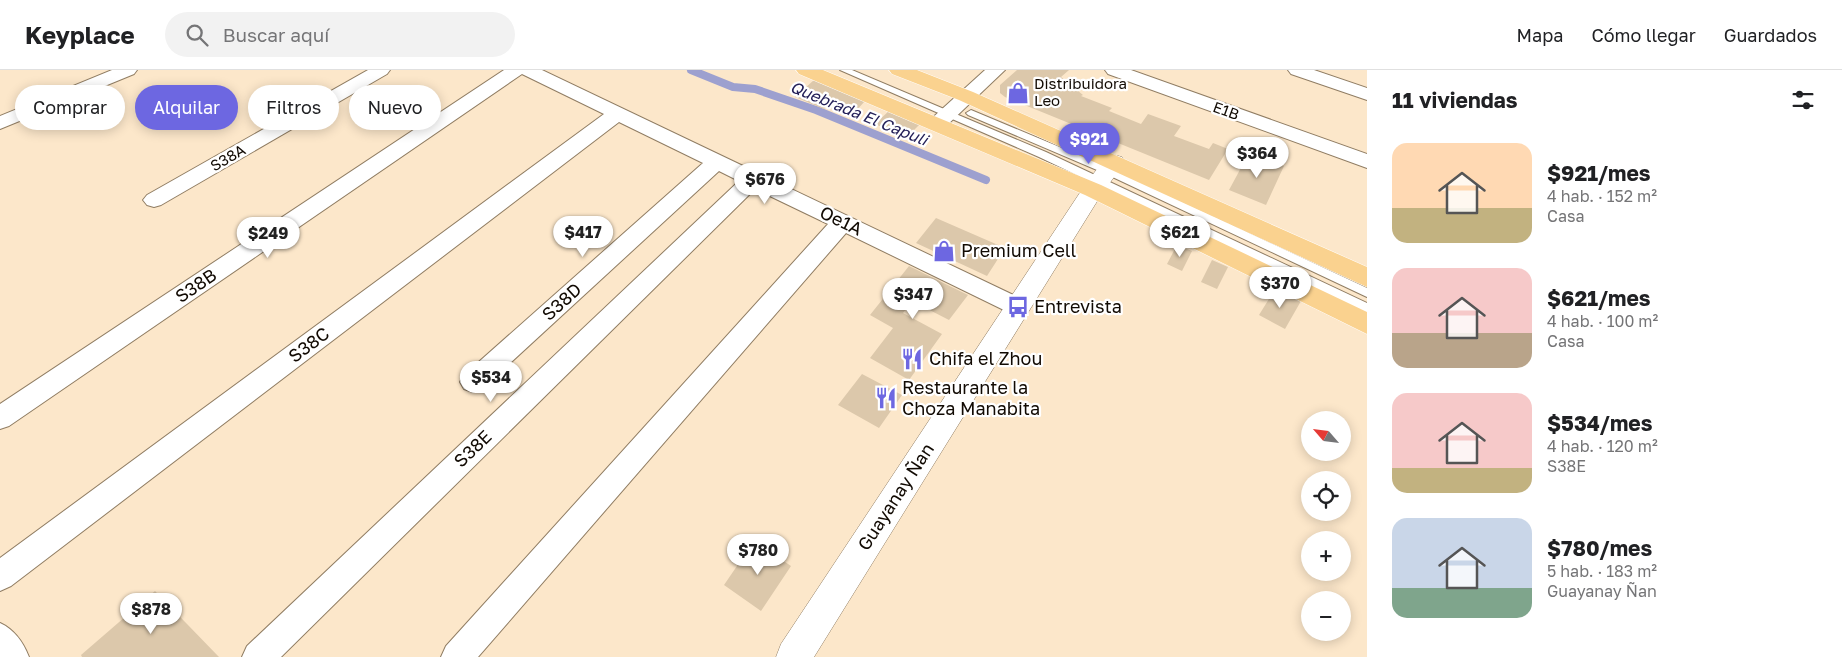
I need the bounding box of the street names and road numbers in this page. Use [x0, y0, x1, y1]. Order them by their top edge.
street label: E1B [1211, 97, 1242, 123]
street label: S38A [207, 140, 248, 174]
street label: Oe1A [817, 200, 866, 240]
street label: S38B [171, 263, 220, 307]
street label: S38D [537, 278, 586, 325]
street label: S38C [284, 322, 333, 367]
street label: S38E [449, 425, 496, 471]
street label: Guayanay Ñan [852, 439, 938, 554]

